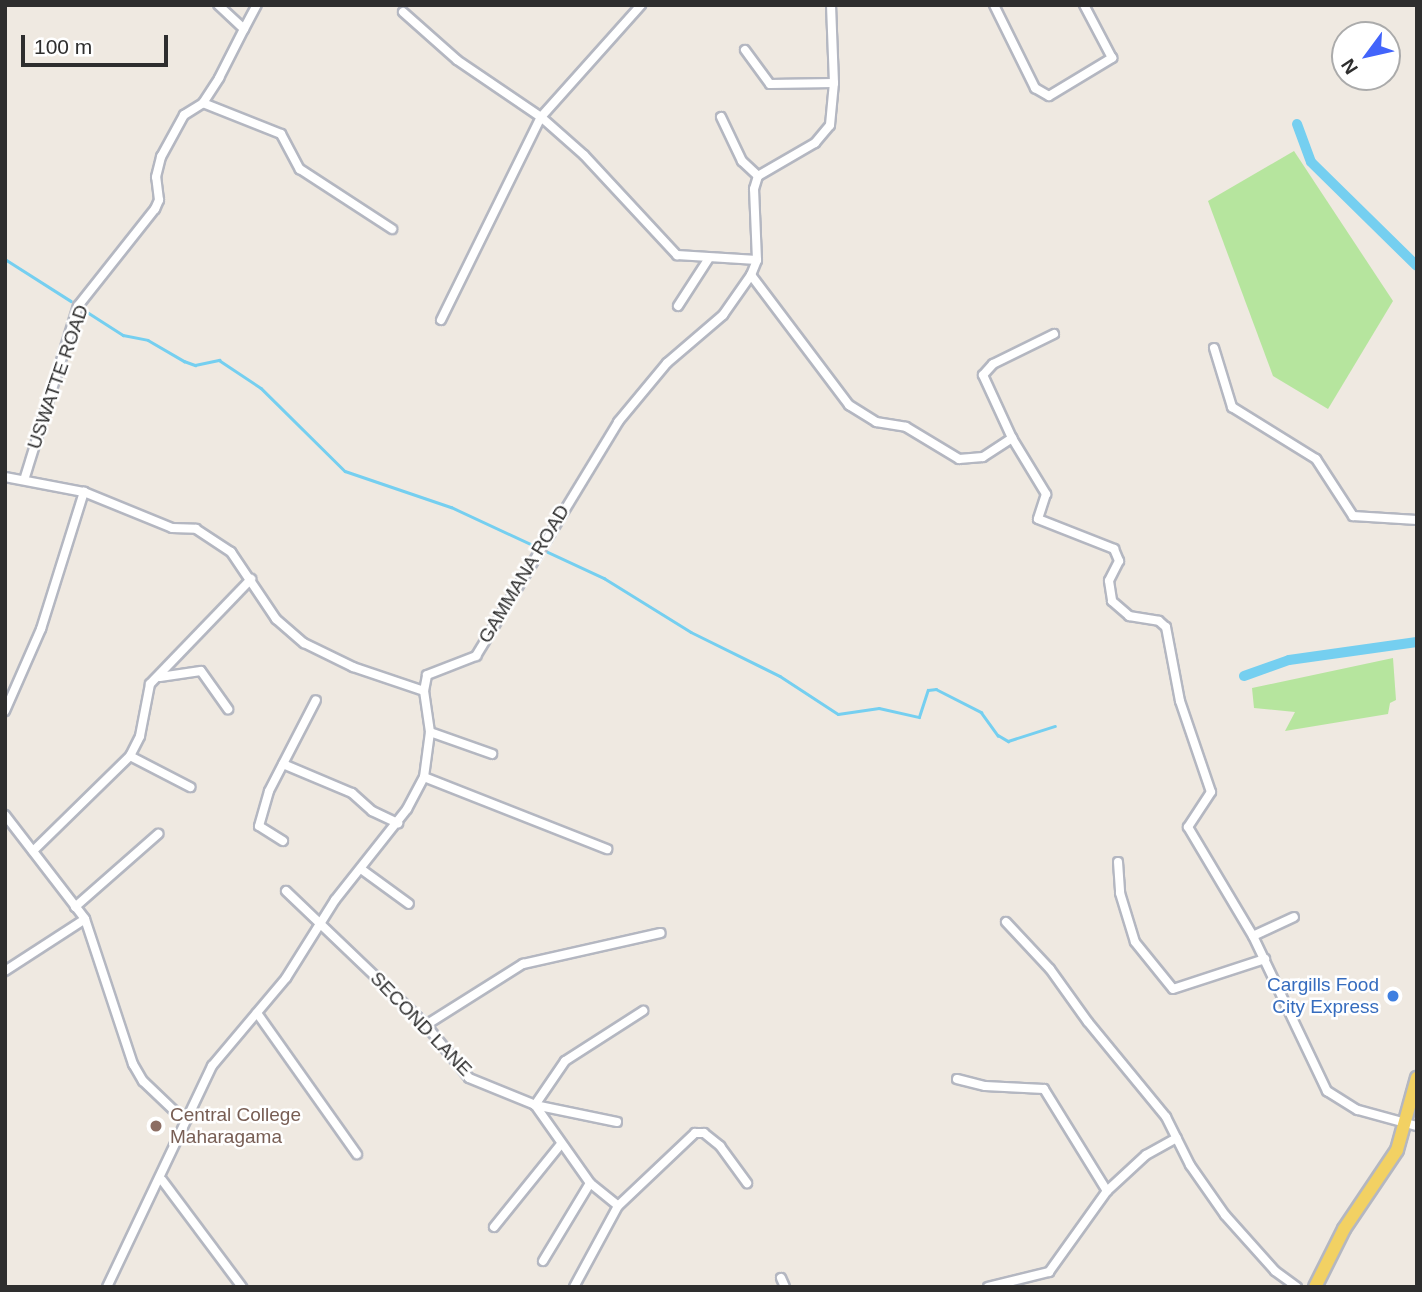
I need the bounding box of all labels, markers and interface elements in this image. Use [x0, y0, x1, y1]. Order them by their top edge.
scale bar [24, 21, 172, 65]
north arrow [1331, 21, 1401, 91]
text: 100 m [34, 35, 92, 58]
text: N [1337, 55, 1362, 78]
street label: USWATTE ROAD [23, 302, 93, 452]
street label: GAMMANA ROAD [473, 500, 575, 648]
street label: SECOND LANE [365, 967, 477, 1081]
place label: Cargills Food City Express [1267, 974, 1379, 1018]
marker: Cargills Food City Express [1385, 988, 1401, 1004]
place label: Central College Maharagama [170, 1104, 301, 1148]
marker: Central College Maharagama [148, 1118, 164, 1134]

